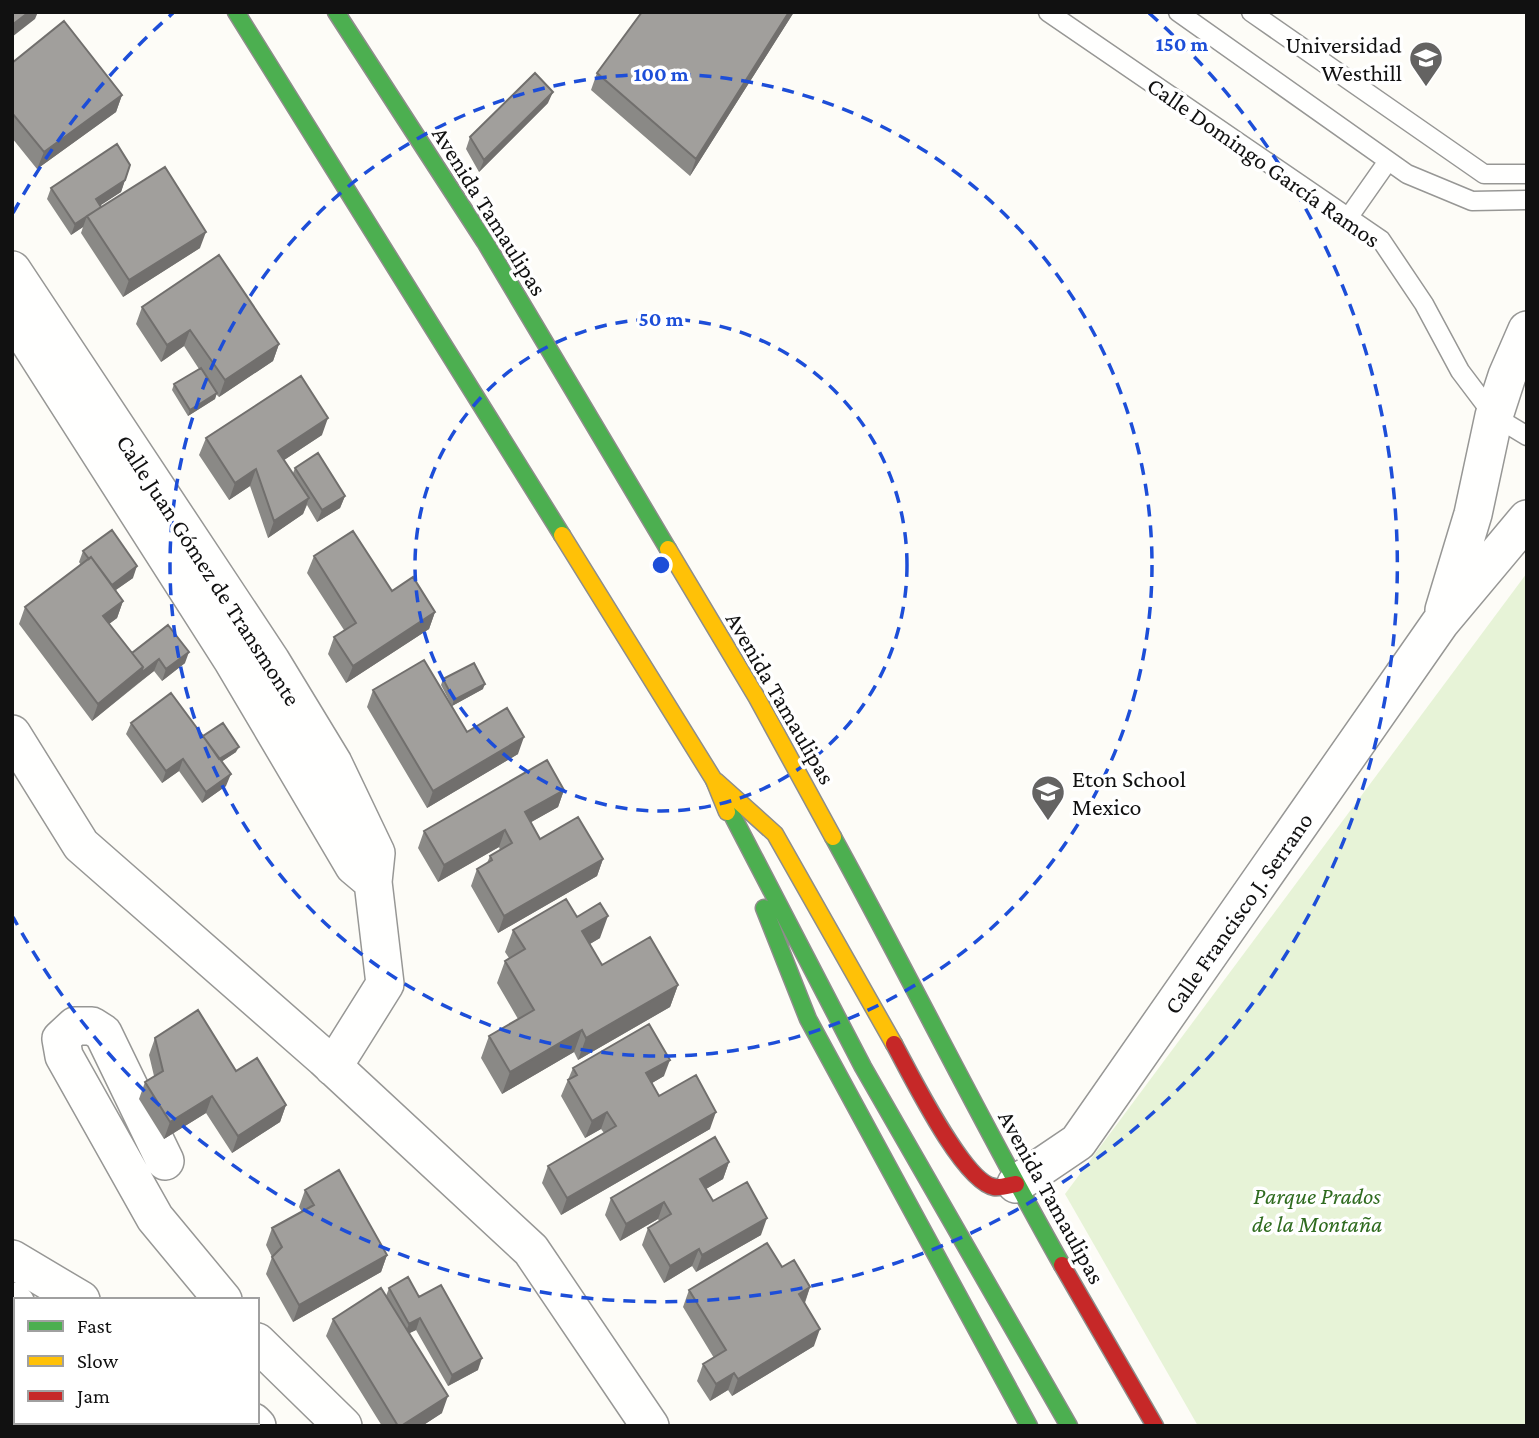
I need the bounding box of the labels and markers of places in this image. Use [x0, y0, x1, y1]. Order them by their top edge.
place label: Universidad Westhill [1285, 31, 1402, 86]
school or university icon: Universidad Westhill [1407, 39, 1445, 88]
centre of rings [649, 553, 673, 577]
place label: Eton School Mexico [1072, 765, 1186, 820]
school or university icon: Eton School Mexico [1029, 773, 1067, 822]

